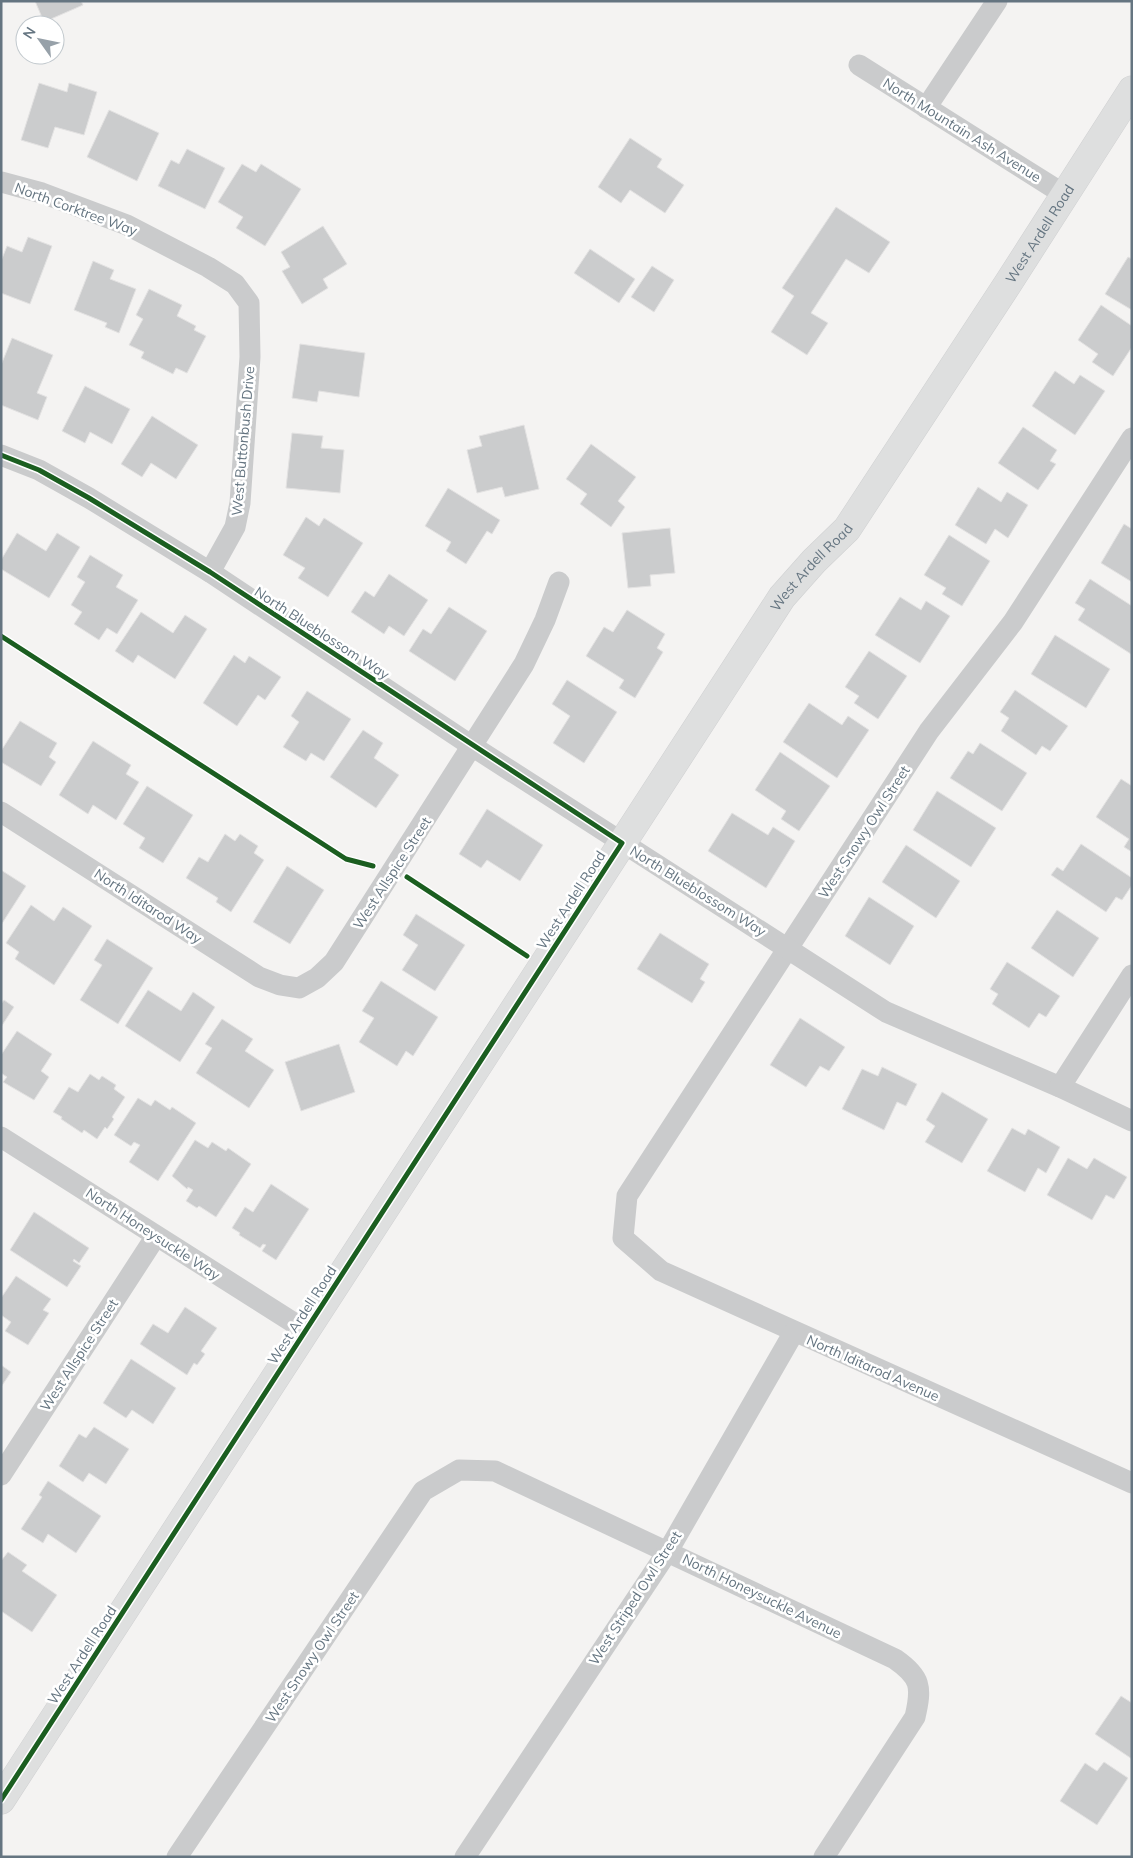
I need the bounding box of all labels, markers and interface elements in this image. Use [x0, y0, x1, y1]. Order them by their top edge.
north arrow [15, 15, 65, 65]
text: N [19, 24, 40, 42]
street label: North Mountain Ash Avenue [880, 74, 1044, 186]
street label: North Corktree Way [12, 178, 140, 240]
street label: West Ardell Road [1002, 181, 1078, 287]
street label: West Buttonbush Drive [227, 365, 259, 517]
street label: West Ardell Road [766, 520, 857, 615]
street label: North Blueblossom Way [251, 583, 393, 684]
street label: West Snowy Owl Street [814, 762, 914, 902]
street label: West Allspice Street [349, 813, 435, 933]
street label: North Blueblossom Way [627, 842, 770, 941]
street label: West Ardell Road [532, 847, 610, 953]
street label: North Iditarod Way [91, 864, 206, 948]
street label: North Honeysuckle Way [82, 1184, 224, 1285]
street label: West Ardell Road [263, 1262, 341, 1368]
street label: West Allspice Street [36, 1295, 122, 1415]
street label: North Iditarod Avenue [804, 1331, 942, 1405]
street label: West Striped Owl Street [585, 1527, 685, 1669]
street label: North Honeysuckle Avenue [679, 1550, 845, 1642]
street label: West Snowy Owl Street [261, 1588, 363, 1726]
street label: West Ardell Road [43, 1602, 121, 1708]

